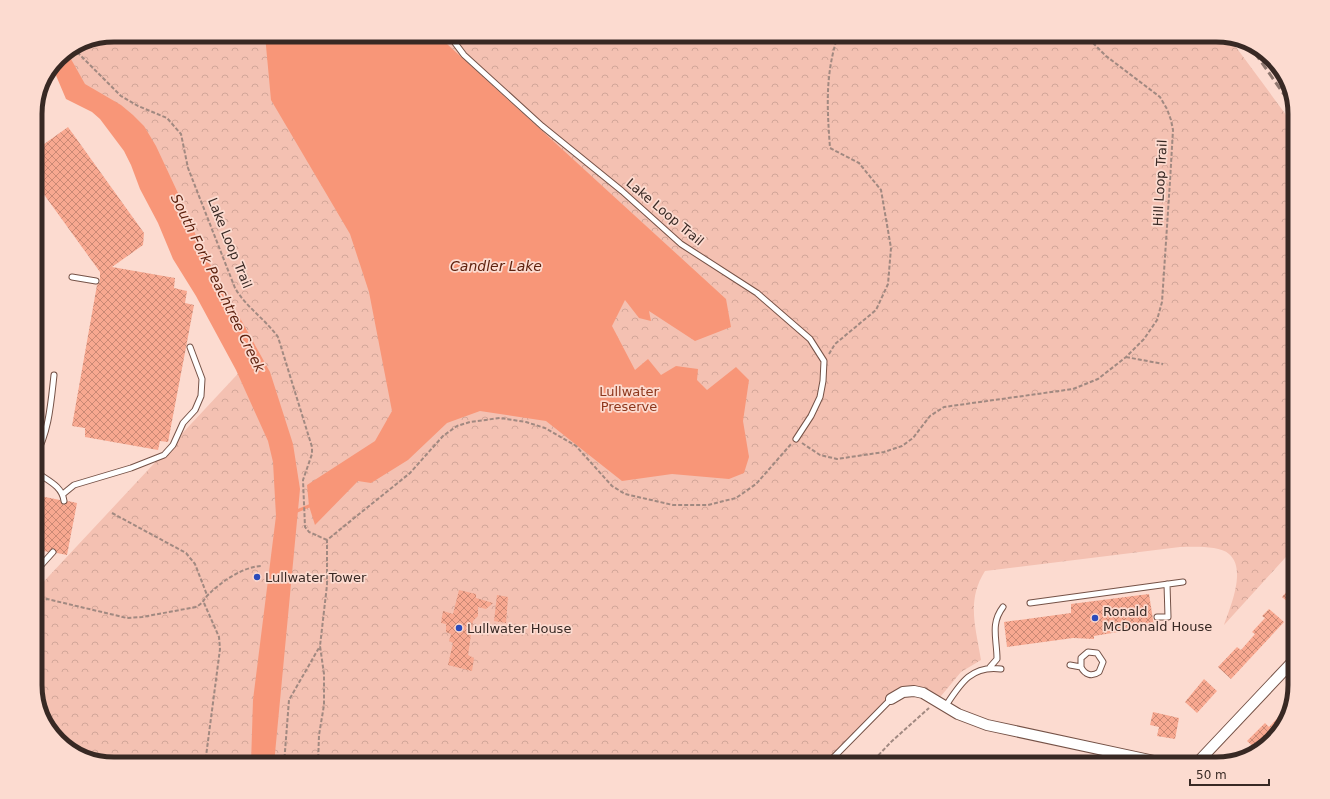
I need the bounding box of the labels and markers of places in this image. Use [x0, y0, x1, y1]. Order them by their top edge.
place label: Lullwater Tower [265, 570, 367, 585]
marker: Lullwater Tower [252, 572, 262, 582]
place label: Ronald McDonald House [1103, 604, 1212, 634]
marker: Ronald McDonald House [1090, 613, 1100, 623]
place label: Lullwater House [467, 621, 571, 636]
marker: Lullwater House [454, 623, 464, 633]

